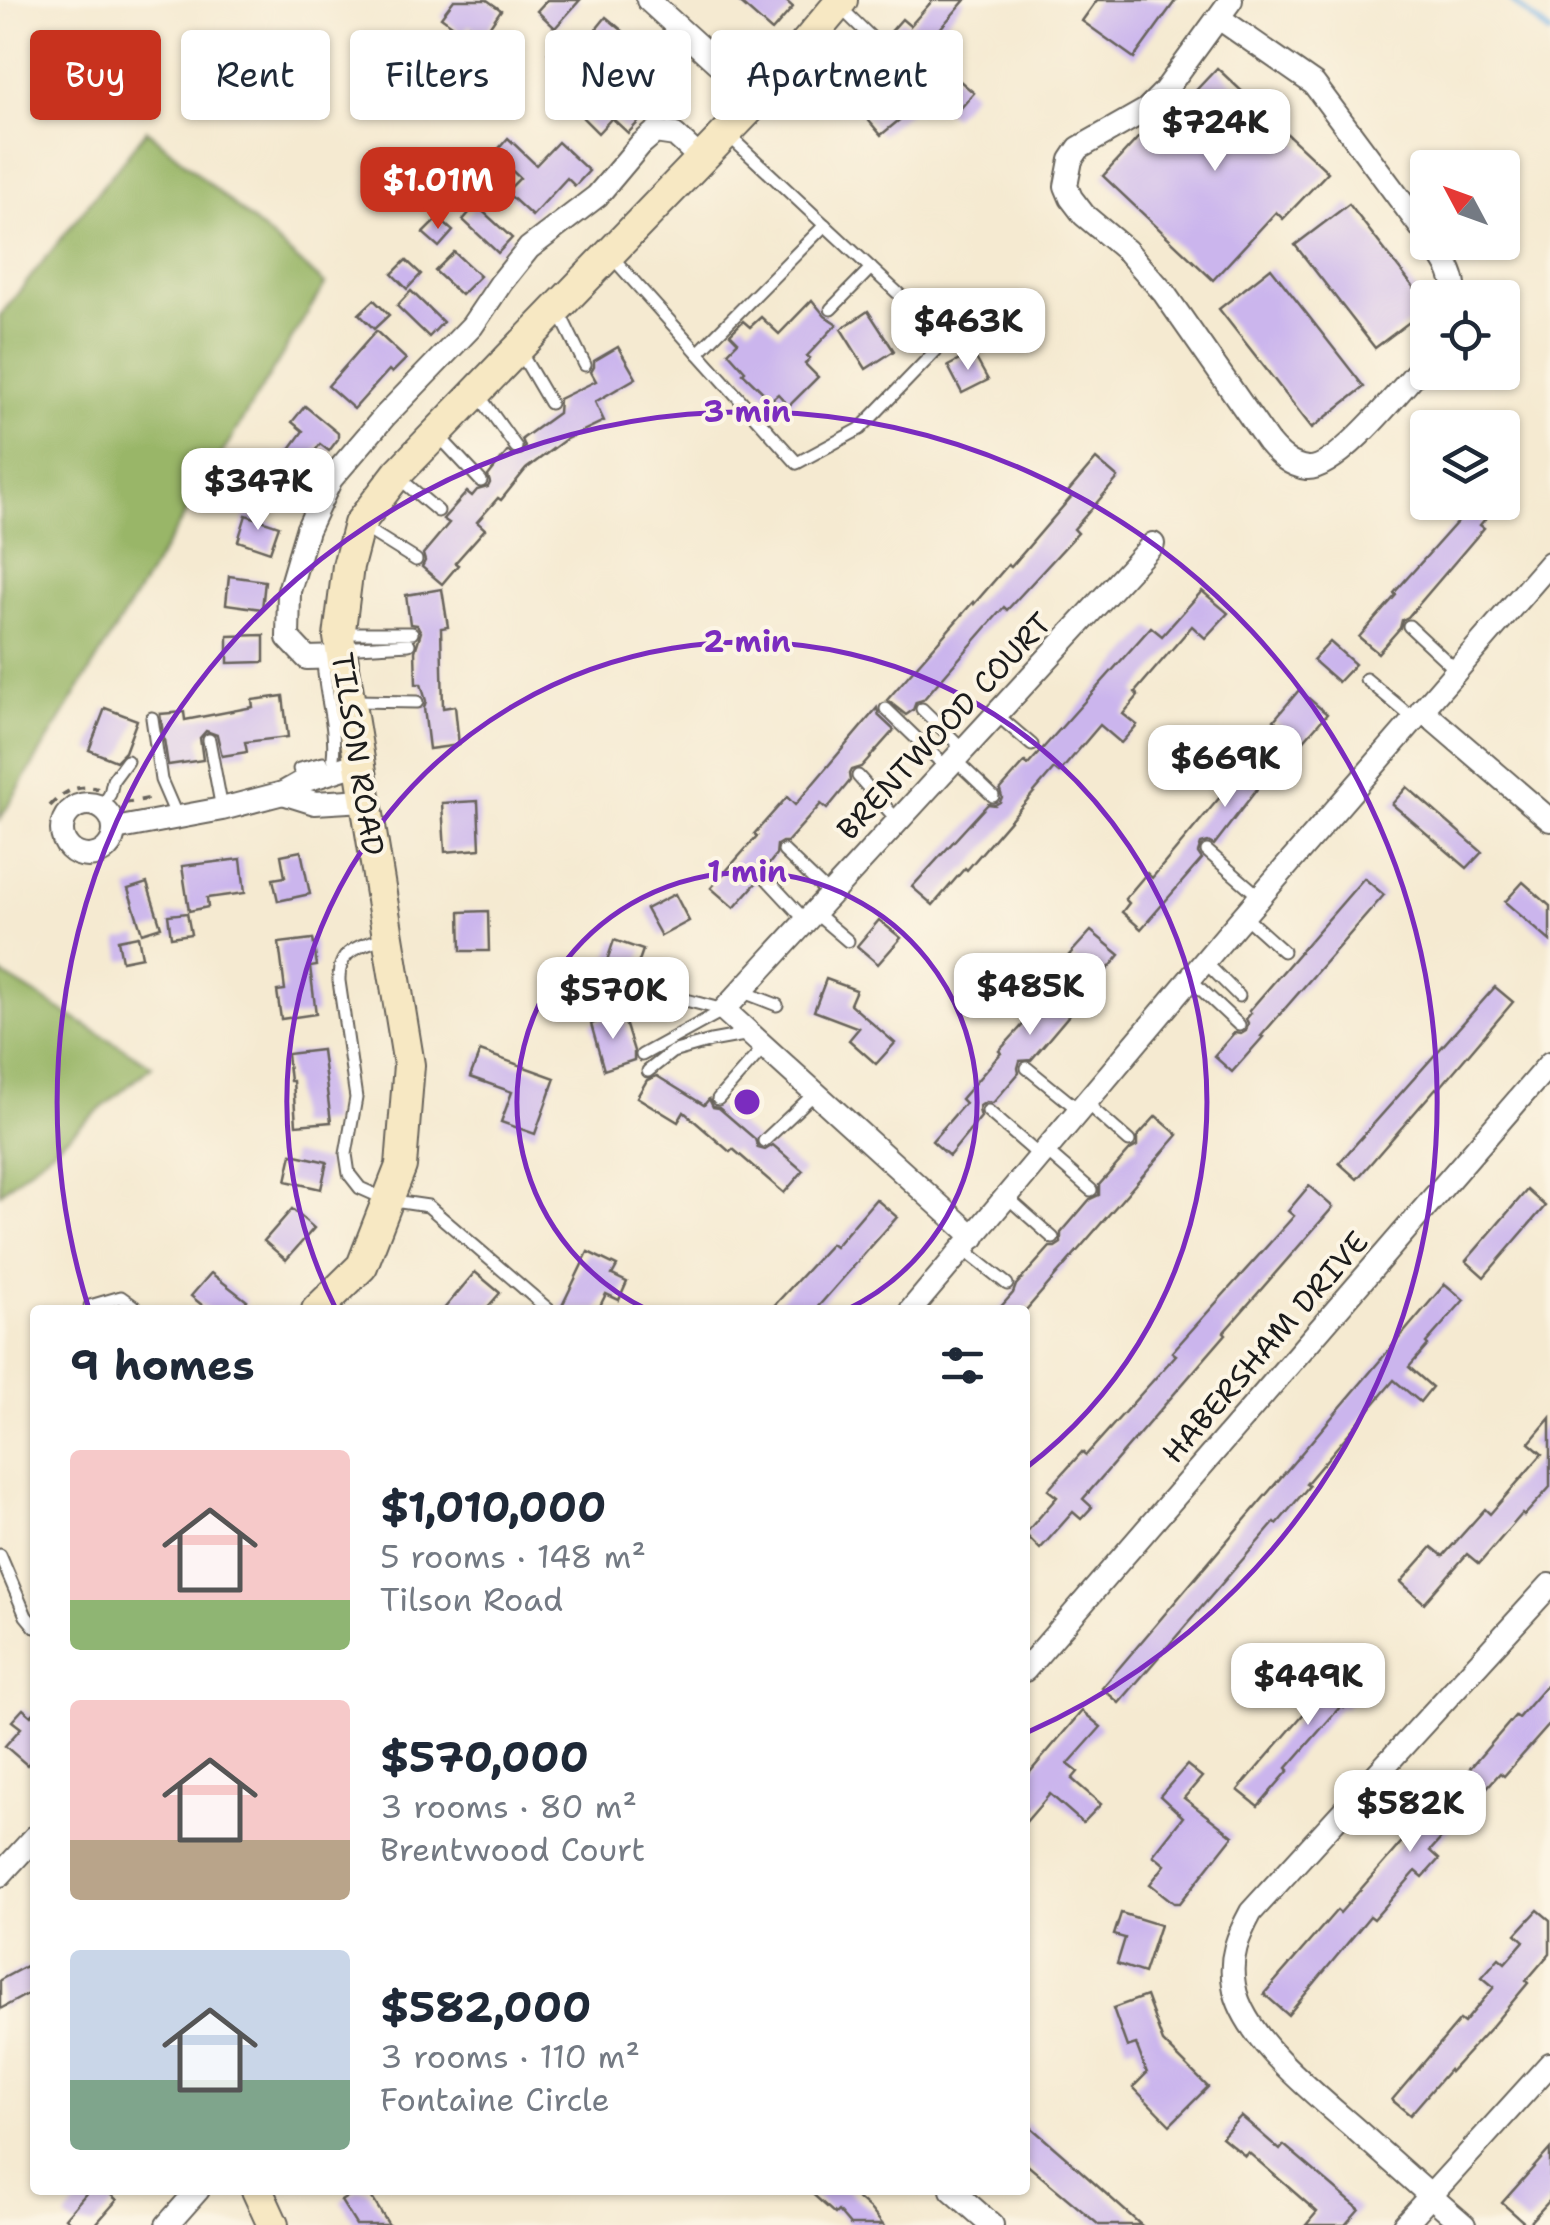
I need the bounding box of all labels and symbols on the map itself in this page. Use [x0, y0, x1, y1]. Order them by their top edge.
pin: $724K [1145, 89, 1285, 174]
pin: $1.01M [357, 147, 519, 232]
north arrow [1410, 150, 1520, 260]
pin: $463K [898, 288, 1038, 373]
text: 3 min [703, 391, 791, 432]
pin: $347K [188, 448, 328, 533]
street label: BRENTWOOD COURT [828, 603, 1060, 849]
text: 2 min [703, 621, 791, 662]
street label: TILSON ROAD [322, 650, 394, 858]
pin: $669K [1155, 725, 1295, 810]
text: 1 min [707, 851, 787, 892]
pin: $485K [960, 953, 1100, 1038]
pin: $570K [543, 957, 683, 1042]
centre of rings [729, 1084, 765, 1120]
street label: HABERSHAM DRIVE [1153, 1222, 1377, 1472]
pin: $449K [1238, 1643, 1378, 1728]
pin: $582K [1340, 1770, 1480, 1855]

